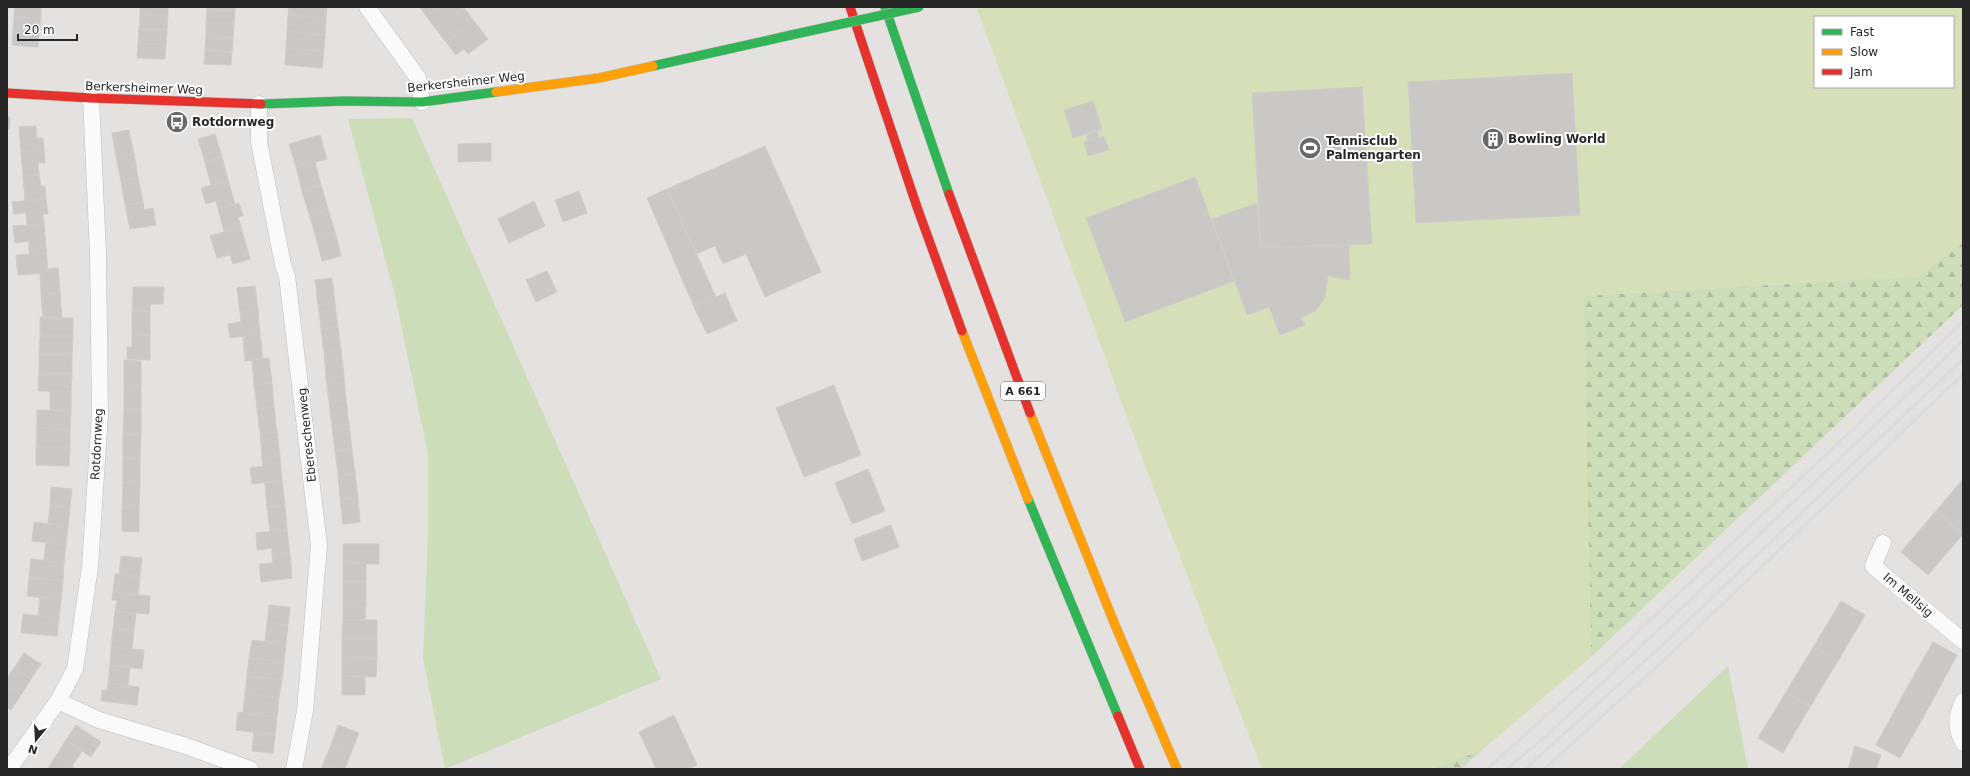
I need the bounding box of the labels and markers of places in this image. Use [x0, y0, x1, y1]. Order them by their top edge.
bus stop icon: Rotdornweg [164, 109, 190, 135]
place label: Rotdornweg [192, 115, 274, 129]
building icon: Bowling World [1480, 126, 1506, 152]
place label: Bowling World [1508, 132, 1606, 146]
place label: Tennisclub Palmengarten [1326, 134, 1421, 162]
sports icon: Tennisclub Palmengarten [1297, 135, 1323, 161]

